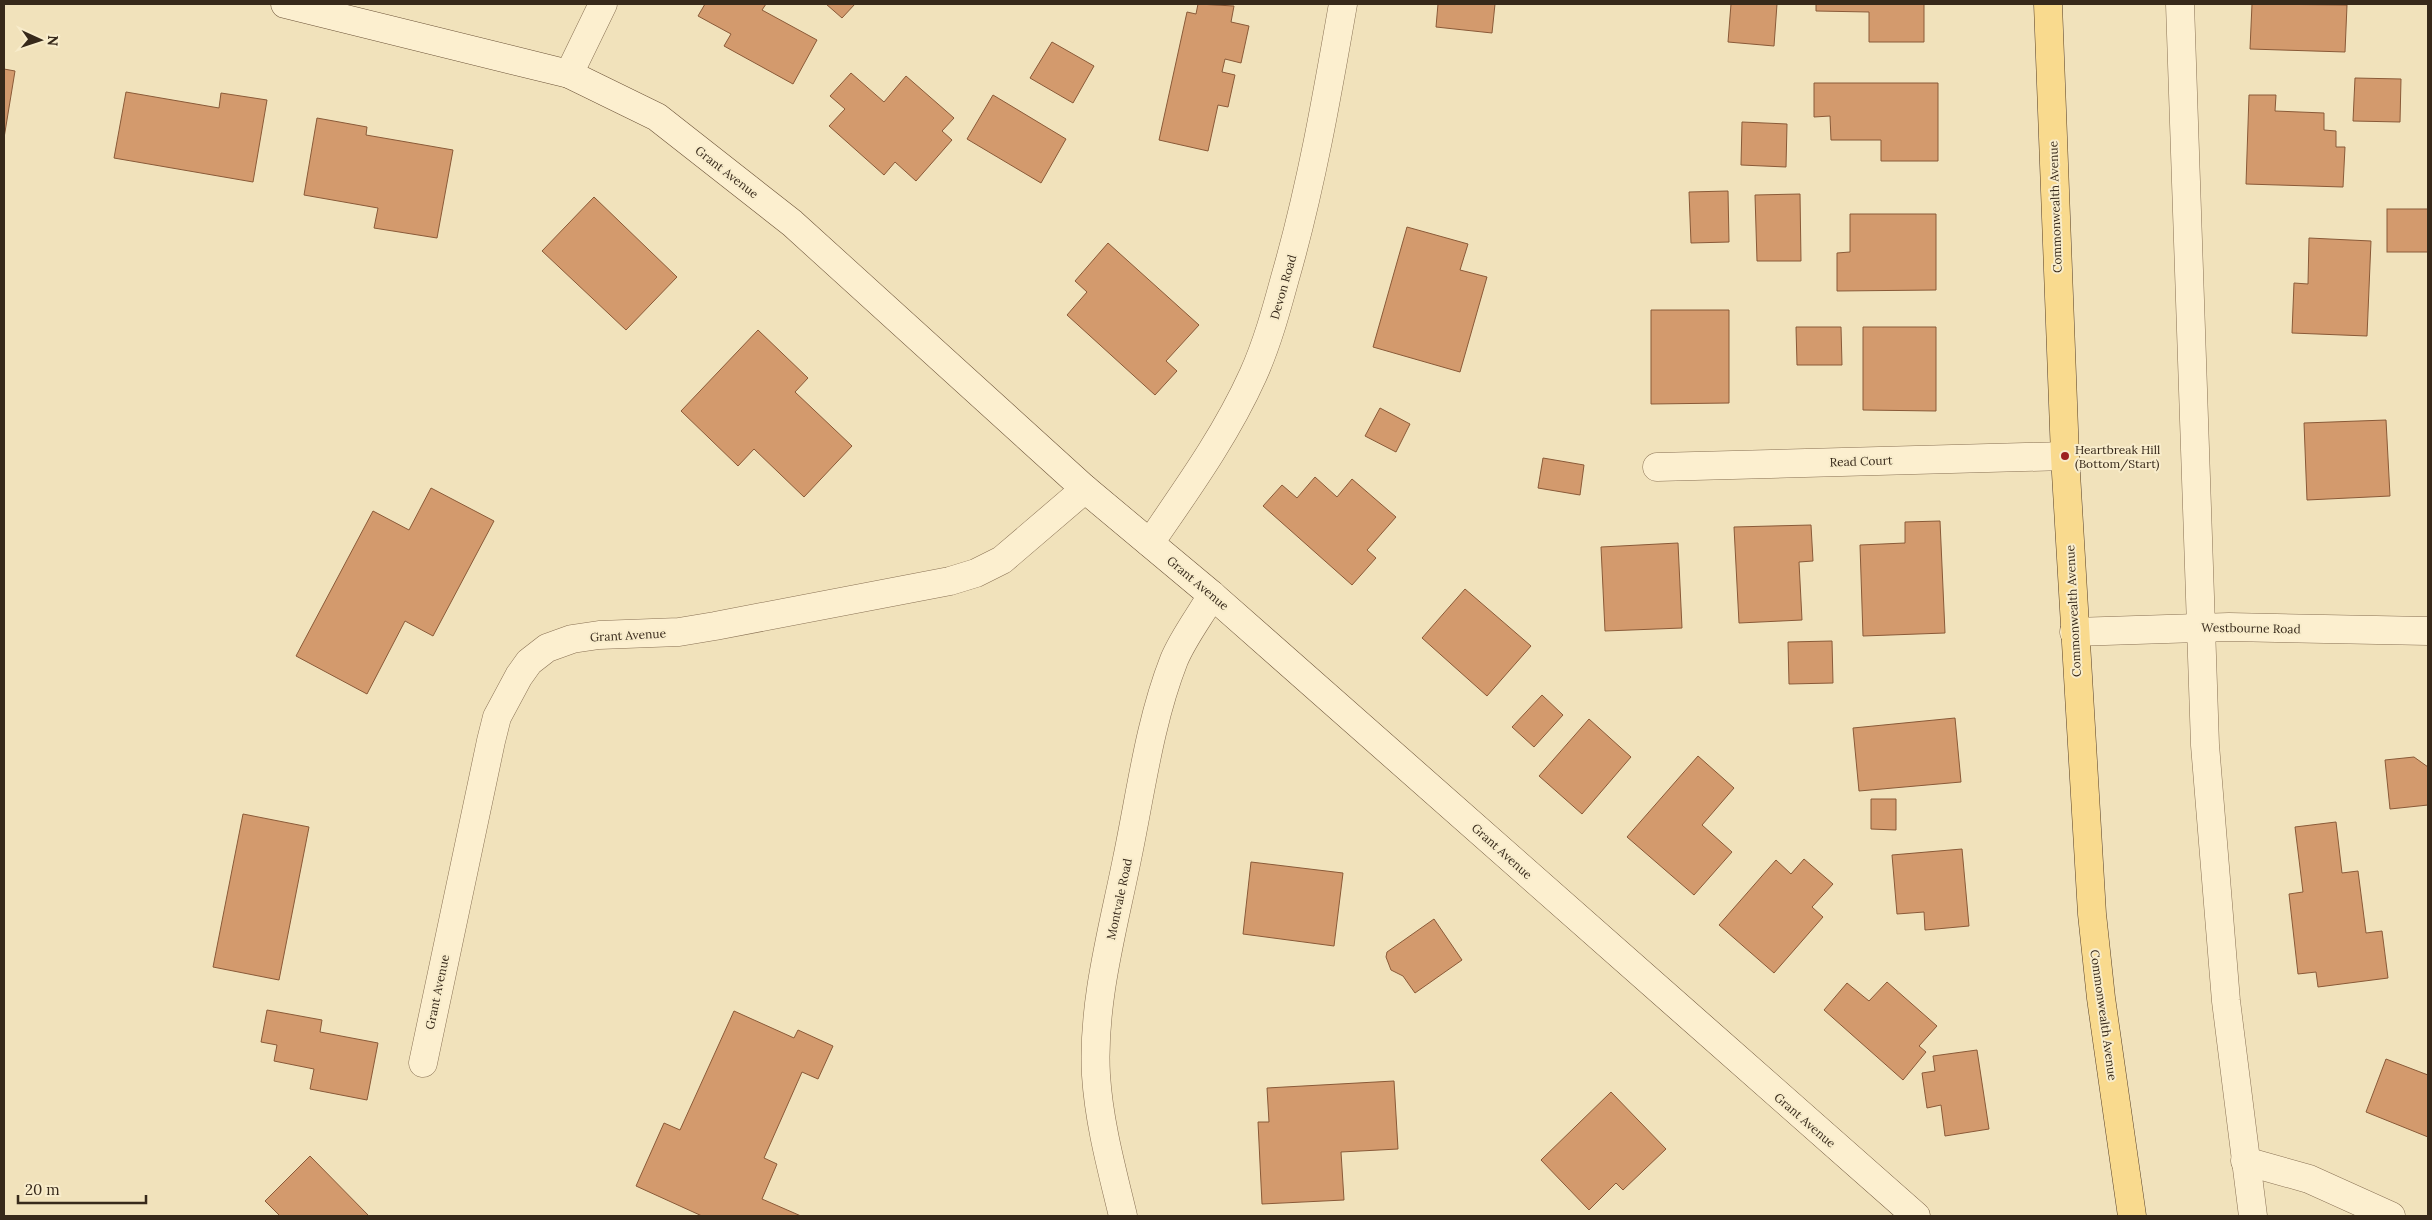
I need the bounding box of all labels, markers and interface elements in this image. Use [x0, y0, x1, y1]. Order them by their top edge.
north arrow [15, 15, 65, 65]
text: N [44, 35, 62, 47]
street label: Commonwealth Avenue [2045, 140, 2065, 273]
street label: Grant Avenue [692, 143, 762, 202]
street label: Devon Road [1267, 253, 1299, 321]
place label: Heartbreak Hill (Bottom/Start) [2075, 442, 2160, 472]
marker: Heartbreak Hill (Bottom/Start) [2059, 450, 2071, 462]
street label: Read Court [1829, 452, 1893, 470]
street label: Commonwealth Avenue [2062, 544, 2084, 677]
street label: Grant Avenue [1164, 553, 1232, 614]
street label: Westbourne Road [2201, 620, 2301, 636]
street label: Grant Avenue [590, 625, 667, 644]
street label: Grant Avenue [1469, 820, 1536, 882]
street label: Montvale Road [1103, 857, 1135, 941]
street label: Commonwealth Avenue [2087, 949, 2121, 1082]
street label: Grant Avenue [422, 953, 452, 1031]
street label: Grant Avenue [1771, 1089, 1839, 1151]
scale bar [18, 1172, 145, 1204]
text: 20 m [25, 1180, 60, 1199]

